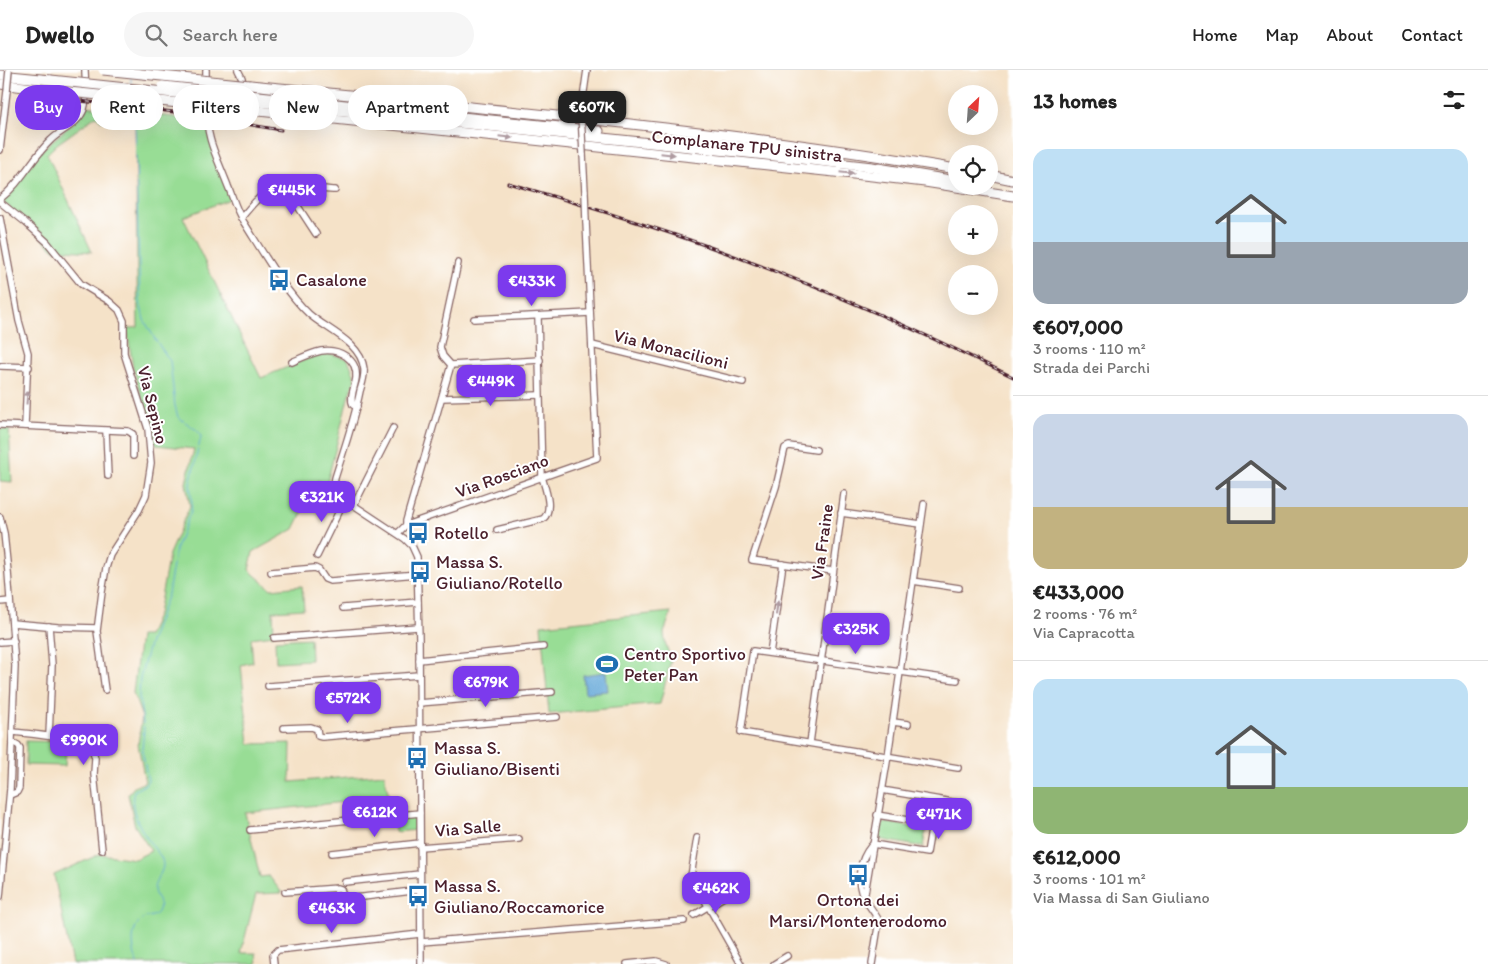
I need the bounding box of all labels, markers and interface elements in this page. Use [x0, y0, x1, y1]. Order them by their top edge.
search box [124, 12, 474, 57]
text: Dwello [25, 20, 94, 49]
icon: search [142, 21, 170, 49]
text: Search here [182, 23, 278, 46]
text: Home [1192, 24, 1238, 46]
text: Map [1266, 24, 1299, 46]
text: About [1327, 24, 1373, 46]
text: Contact [1401, 24, 1463, 46]
chip: Buy [15, 85, 81, 130]
chip: Rent [91, 85, 163, 130]
chip: Filters [173, 85, 259, 130]
chip: New [269, 85, 338, 130]
chip: Apartment [348, 85, 468, 130]
north arrow [948, 85, 998, 135]
map controls [948, 85, 998, 315]
icon: filters [1440, 86, 1468, 114]
text: 13 homes [1033, 88, 1117, 113]
pin: €607K [557, 90, 627, 133]
text: €607K [569, 97, 615, 116]
street label: Complanare TPU sinistra [650, 125, 844, 167]
one-way arrow [498, 133, 514, 141]
button: locate [948, 145, 998, 195]
one-way arrow [660, 150, 676, 158]
one-way arrow [839, 169, 855, 177]
pin: €445K [257, 174, 327, 216]
text: €445K [269, 180, 316, 199]
icon: home [1206, 181, 1296, 271]
button: + [948, 205, 998, 255]
pin: €433K [497, 264, 567, 307]
button: − [948, 265, 998, 315]
bus stop icon: Casalone [266, 267, 292, 293]
place label: Casalone [296, 269, 367, 291]
text: €433K [509, 271, 555, 290]
text: €607,000 [1033, 314, 1123, 339]
street label: Via Monacilioni [611, 324, 731, 374]
text: 3 rooms · 110 m² [1033, 339, 1146, 358]
text: Strada dei Parchi [1033, 358, 1150, 377]
street label: Via Sepino [133, 364, 173, 446]
pin: €449K [456, 364, 526, 407]
text: €449K [468, 371, 514, 390]
one-way arrow [24, 388, 32, 404]
icon: home [1206, 447, 1296, 537]
street label: Via Rosciano [452, 449, 552, 503]
pin: €321K [287, 480, 357, 523]
text: €321K [300, 487, 344, 506]
street label: Via Fraine [806, 502, 838, 582]
bus stop icon: Rotello [405, 520, 431, 546]
place label: Rotello [434, 522, 489, 544]
place label: Massa S. Giuliano/Rotello [436, 551, 563, 594]
bus stop icon: Massa S. Giuliano/Rotello [407, 559, 433, 585]
text: €433,000 [1033, 579, 1124, 604]
one-way arrow [773, 600, 781, 616]
text: 2 rooms · 76 m² [1033, 604, 1137, 623]
pin: €325K [821, 612, 891, 655]
text: €325K [834, 619, 878, 638]
text: Via Capracotta [1033, 623, 1135, 642]
place label: Centro Sportivo Peter Pan [624, 643, 746, 686]
sports icon: Centro Sportivo Peter Pan [594, 651, 620, 677]
pin: €679K [451, 666, 521, 708]
text: €679K [464, 672, 508, 691]
pin: €572K [313, 682, 383, 724]
text: €572K [326, 688, 370, 707]
icon: home [1206, 712, 1296, 802]
pin: €990K [49, 724, 119, 766]
text: €990K [61, 730, 107, 749]
place label: Massa S. Giuliano/Bisenti [434, 737, 560, 780]
bus stop icon: Massa S. Giuliano/Bisenti [404, 745, 430, 771]
pin: €612K [340, 796, 410, 838]
pin: €471K [904, 798, 974, 840]
text: €612K [353, 802, 397, 821]
text: €471K [917, 804, 961, 823]
street label: Via Salle [434, 814, 502, 842]
text: €612,000 [1033, 844, 1121, 869]
bus stop icon: Ortona dei Marsi/Montenerodomo [845, 862, 871, 888]
text: 3 rooms · 101 m² [1033, 869, 1146, 888]
pin: €462K [681, 872, 751, 914]
place label: Massa S. Giuliano/Roccamorice [434, 875, 604, 918]
text: €462K [693, 878, 739, 897]
bus stop icon: Massa S. Giuliano/Roccamorice [405, 883, 431, 909]
text: Via Massa di San Giuliano [1033, 888, 1210, 907]
place label: Ortona dei Marsi/Montenerodomo [769, 889, 947, 932]
pin: €463K [297, 892, 367, 934]
text: €463K [309, 898, 355, 917]

